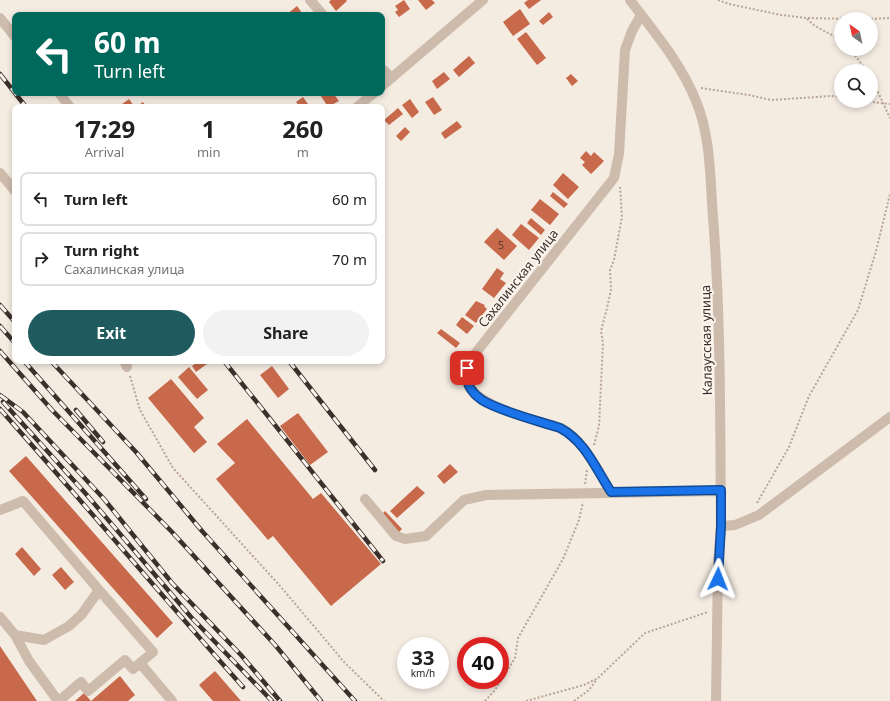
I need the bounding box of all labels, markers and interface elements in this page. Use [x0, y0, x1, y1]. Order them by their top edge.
north arrow [834, 12, 878, 56]
map controls [834, 12, 878, 108]
text: 60 m [94, 23, 161, 61]
icon: left [28, 28, 80, 80]
text: Turn left [94, 59, 165, 83]
button: search [834, 64, 878, 108]
text: 17:29 [74, 112, 135, 145]
text: 1 [202, 112, 216, 145]
text: 260 [282, 112, 323, 145]
text: Arrival [85, 143, 124, 161]
text: min [197, 143, 220, 161]
text: m [297, 143, 309, 161]
icon: left [30, 188, 52, 210]
text: Turn left [64, 189, 128, 209]
text: 60 m [332, 189, 367, 209]
street label: Сахалинская улица [474, 225, 562, 331]
house number: 5 [498, 237, 504, 252]
text: Turn right [64, 240, 139, 260]
icon: right [30, 248, 52, 270]
text: 70 m [332, 249, 367, 269]
text: Сахалинская улица [64, 260, 185, 278]
street label: Калаусская улица [696, 285, 716, 395]
button: Exit [28, 310, 195, 356]
button: Share [203, 310, 369, 356]
pin [450, 351, 484, 385]
icon: arrive [456, 357, 478, 379]
position arrow [697, 558, 739, 600]
speed limit sign: 40 [457, 637, 509, 689]
text: 33 [412, 644, 434, 671]
text: km/h [411, 666, 435, 680]

